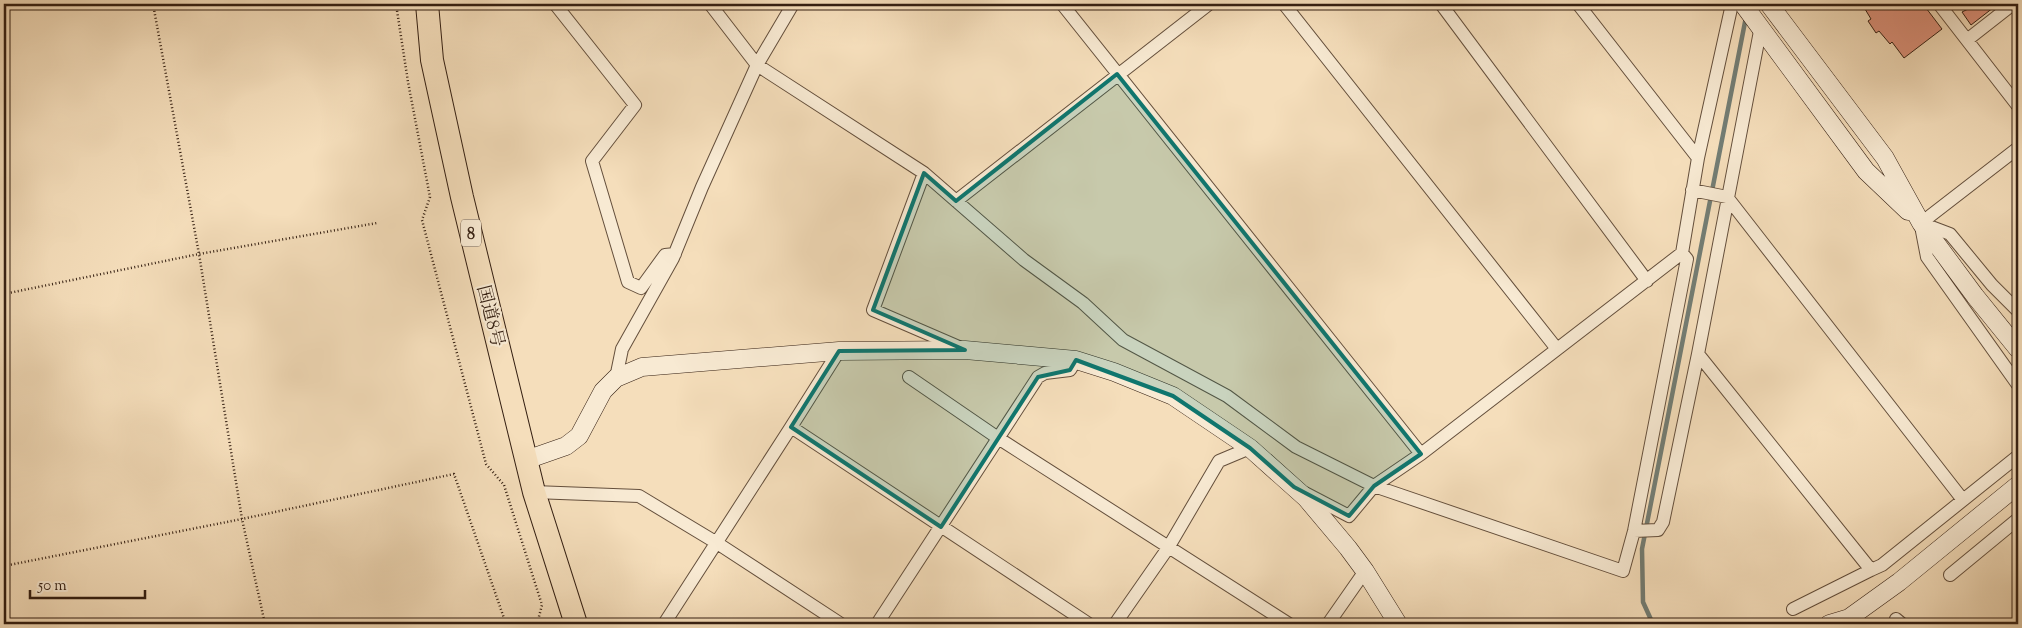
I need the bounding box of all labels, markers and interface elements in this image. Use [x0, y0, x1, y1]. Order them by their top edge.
road number: 8 [461, 220, 481, 247]
street label: 国道8号 [469, 283, 509, 350]
scale bar [30, 568, 145, 600]
text: 50 m [37, 576, 67, 597]

